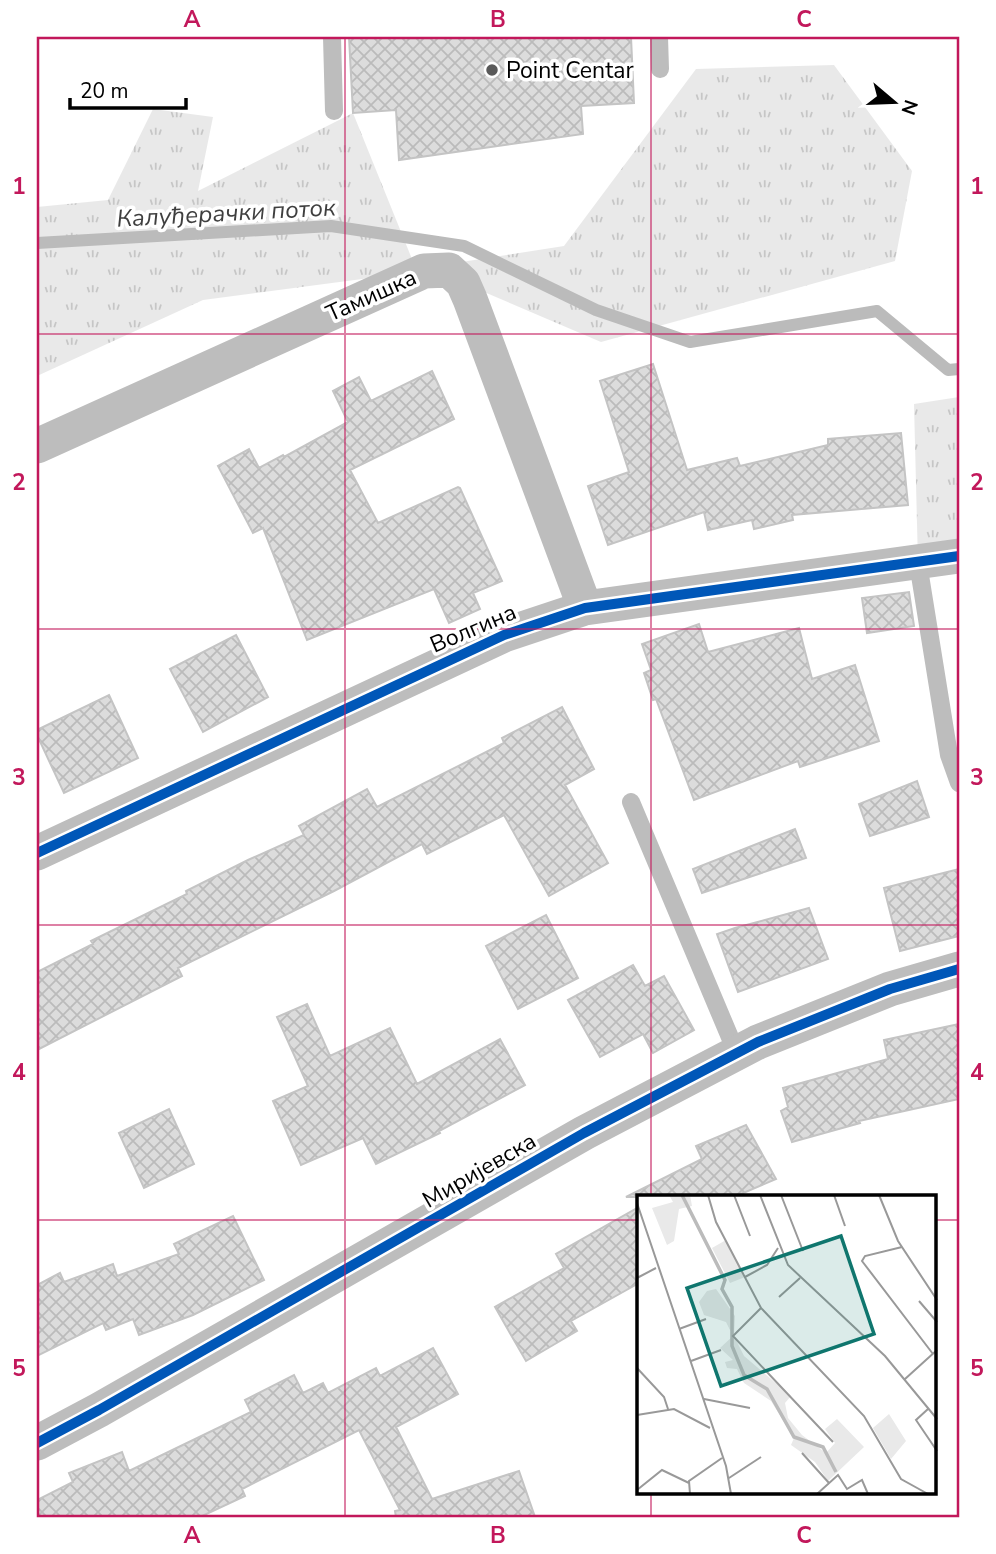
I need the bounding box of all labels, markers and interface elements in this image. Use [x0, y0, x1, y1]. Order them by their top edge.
text: A [183, 4, 201, 35]
text: B [490, 4, 506, 35]
text: C [796, 4, 812, 35]
place label: Point Centar [506, 55, 634, 86]
marker: Point Centar [484, 62, 500, 78]
scale bar [70, 66, 186, 110]
north arrow [860, 66, 930, 136]
text: 20 m [80, 77, 129, 105]
text: N [895, 96, 924, 118]
text: 1 [12, 171, 26, 202]
text: 1 [970, 171, 984, 202]
water label: Калуђерачки поток [116, 191, 337, 235]
street label: Тамишка [321, 262, 421, 329]
text: 2 [12, 467, 26, 498]
text: 2 [970, 467, 984, 498]
street label: Волгина [425, 596, 521, 660]
text: 3 [12, 762, 26, 793]
text: 3 [970, 762, 984, 793]
text: 4 [12, 1057, 26, 1088]
text: 4 [970, 1057, 984, 1088]
street label: Миријевска [417, 1125, 542, 1215]
inset map [637, 1195, 936, 1494]
text: 5 [12, 1353, 26, 1384]
text: 5 [970, 1353, 984, 1384]
text: A [183, 1520, 201, 1551]
text: B [490, 1520, 506, 1551]
text: C [796, 1520, 812, 1551]

